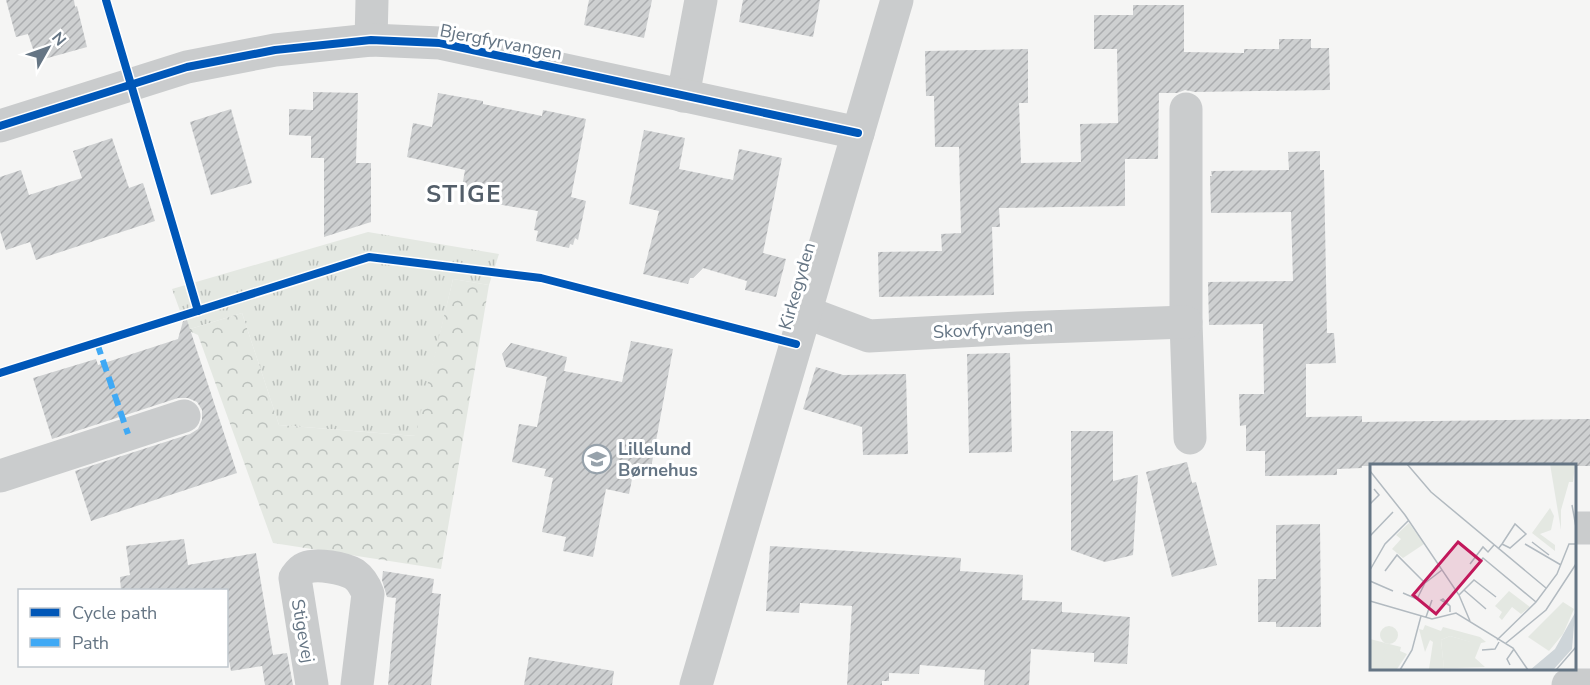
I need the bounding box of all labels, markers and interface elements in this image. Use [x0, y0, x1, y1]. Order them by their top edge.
north arrow [18, 18, 78, 78]
street label: Bjergfyrvangen [438, 18, 564, 66]
text: N [46, 27, 71, 51]
district label: STIGE [426, 178, 502, 210]
street label: Kirkegyden [773, 239, 821, 333]
street label: Skovfyrvangen [932, 314, 1054, 344]
place label: Lillelund Børnehus [618, 437, 698, 482]
school or university icon: Lillelund Børnehus [581, 443, 613, 475]
inset map [1370, 464, 1575, 670]
legend [18, 589, 228, 667]
street label: Stigevej [286, 597, 320, 665]
text: Cycle path [72, 601, 157, 625]
text: Path [72, 631, 109, 655]

